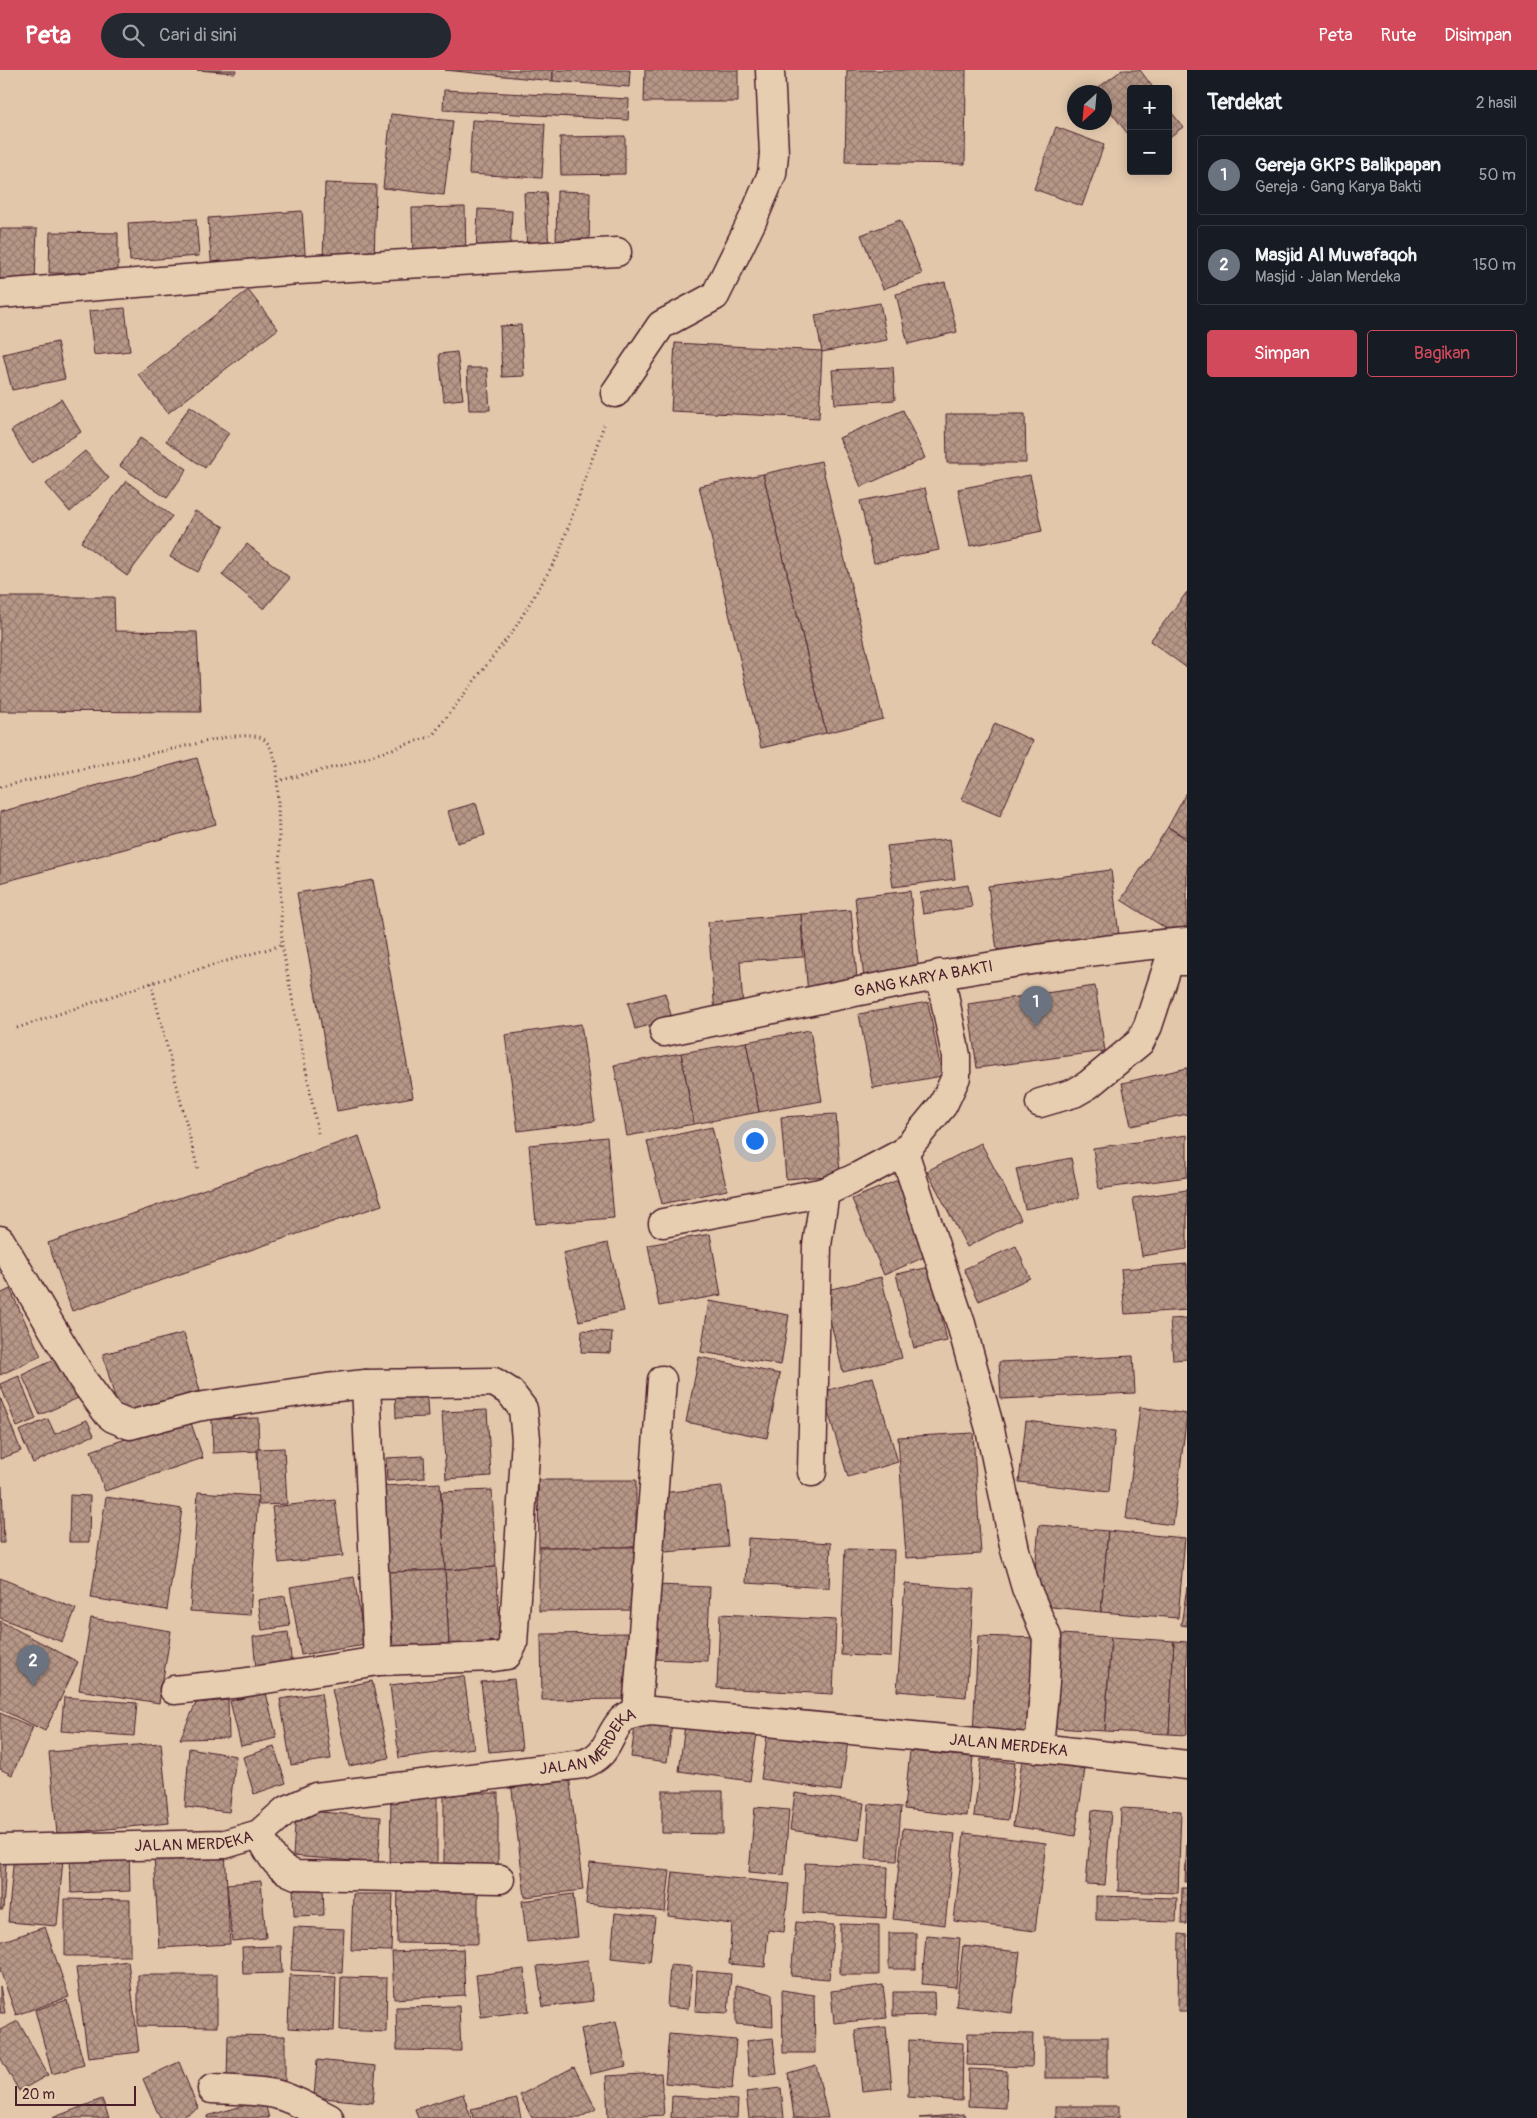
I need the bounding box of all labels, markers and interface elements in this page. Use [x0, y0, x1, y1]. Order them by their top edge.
search box [101, 13, 451, 58]
text: Peta [25, 21, 71, 50]
icon: search [119, 21, 147, 49]
text: Cari di sini [159, 23, 236, 47]
text: Peta [1318, 24, 1353, 47]
text: Rute [1381, 24, 1416, 47]
text: Disimpan [1444, 24, 1512, 47]
north arrow [1067, 85, 1112, 130]
map controls [1127, 85, 1172, 175]
button: + [1127, 85, 1172, 130]
text: Terdekat [1207, 89, 1282, 116]
text: 2 hasil [1476, 93, 1517, 113]
button: − [1127, 130, 1172, 175]
text: Gereja GKPS Balikpapan [1255, 153, 1441, 177]
text: 1 [1221, 165, 1227, 185]
text: 50 m [1479, 165, 1516, 185]
text: Gereja · Gang Karya Bakti [1255, 177, 1421, 197]
text: Masjid Al Muwafaqoh [1255, 243, 1417, 267]
text: 2 [1220, 255, 1228, 275]
text: 150 m [1472, 255, 1516, 275]
text: Masjid · Jalan Merdeka [1255, 267, 1401, 287]
button: Simpan [1207, 330, 1357, 377]
button: Bagikan [1367, 330, 1517, 377]
street label: GANG KARYA BAKTI [852, 956, 995, 1002]
pin: 1 [1020, 986, 1052, 1027]
your location [742, 1128, 768, 1154]
pin: 2 [17, 1645, 49, 1686]
street label: JALAN MERDEKA [538, 1704, 639, 1779]
street label: JALAN MERDEKA [948, 1729, 1069, 1761]
street label: JALAN MERDEKA [134, 1826, 255, 1856]
scale bar [15, 2083, 136, 2106]
text: 20 m [22, 2086, 55, 2103]

